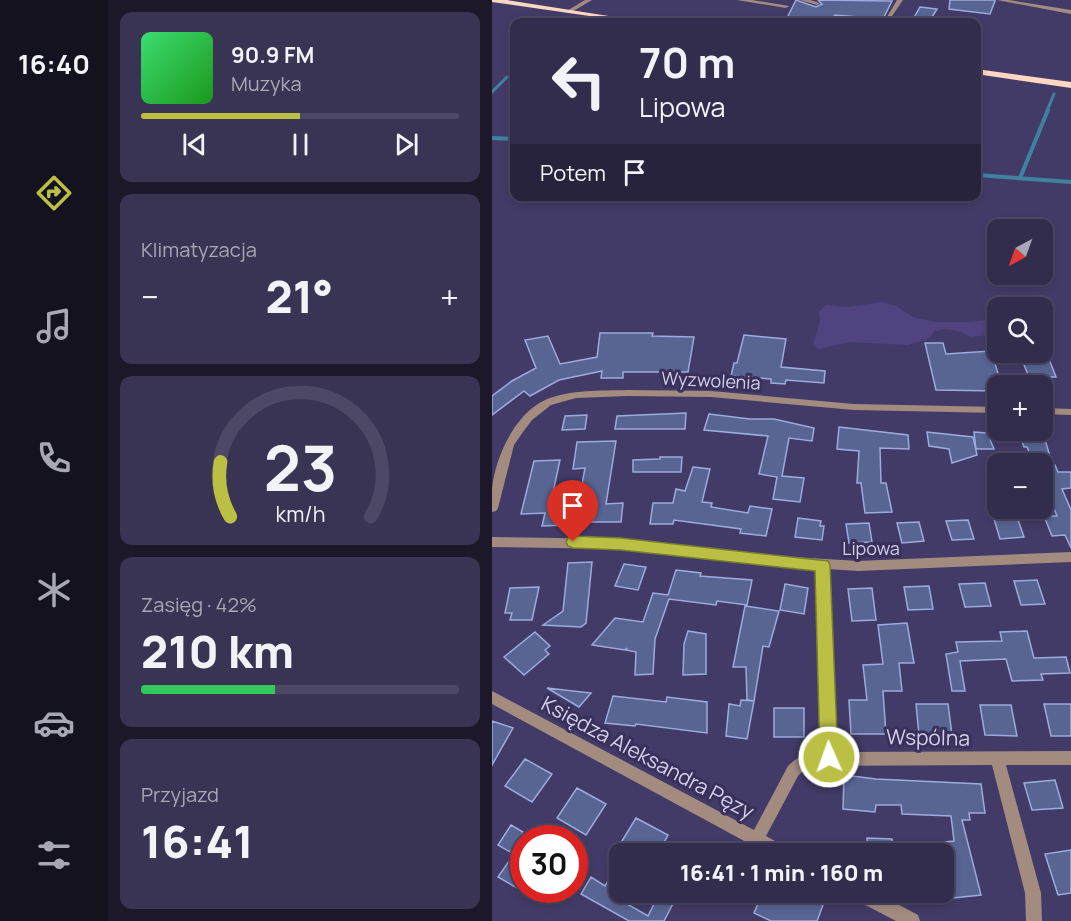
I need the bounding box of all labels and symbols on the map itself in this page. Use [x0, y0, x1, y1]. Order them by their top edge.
north arrow [987, 219, 1053, 285]
street label: Wyzwolenia [661, 365, 761, 395]
pin [547, 480, 598, 542]
street label: Lipowa [842, 536, 900, 560]
street label: Księdza Aleksandra Pęzy [537, 689, 759, 825]
street label: Wspólna [886, 722, 970, 752]
position arrow [797, 725, 861, 789]
speed limit sign: 30 [510, 825, 588, 903]

